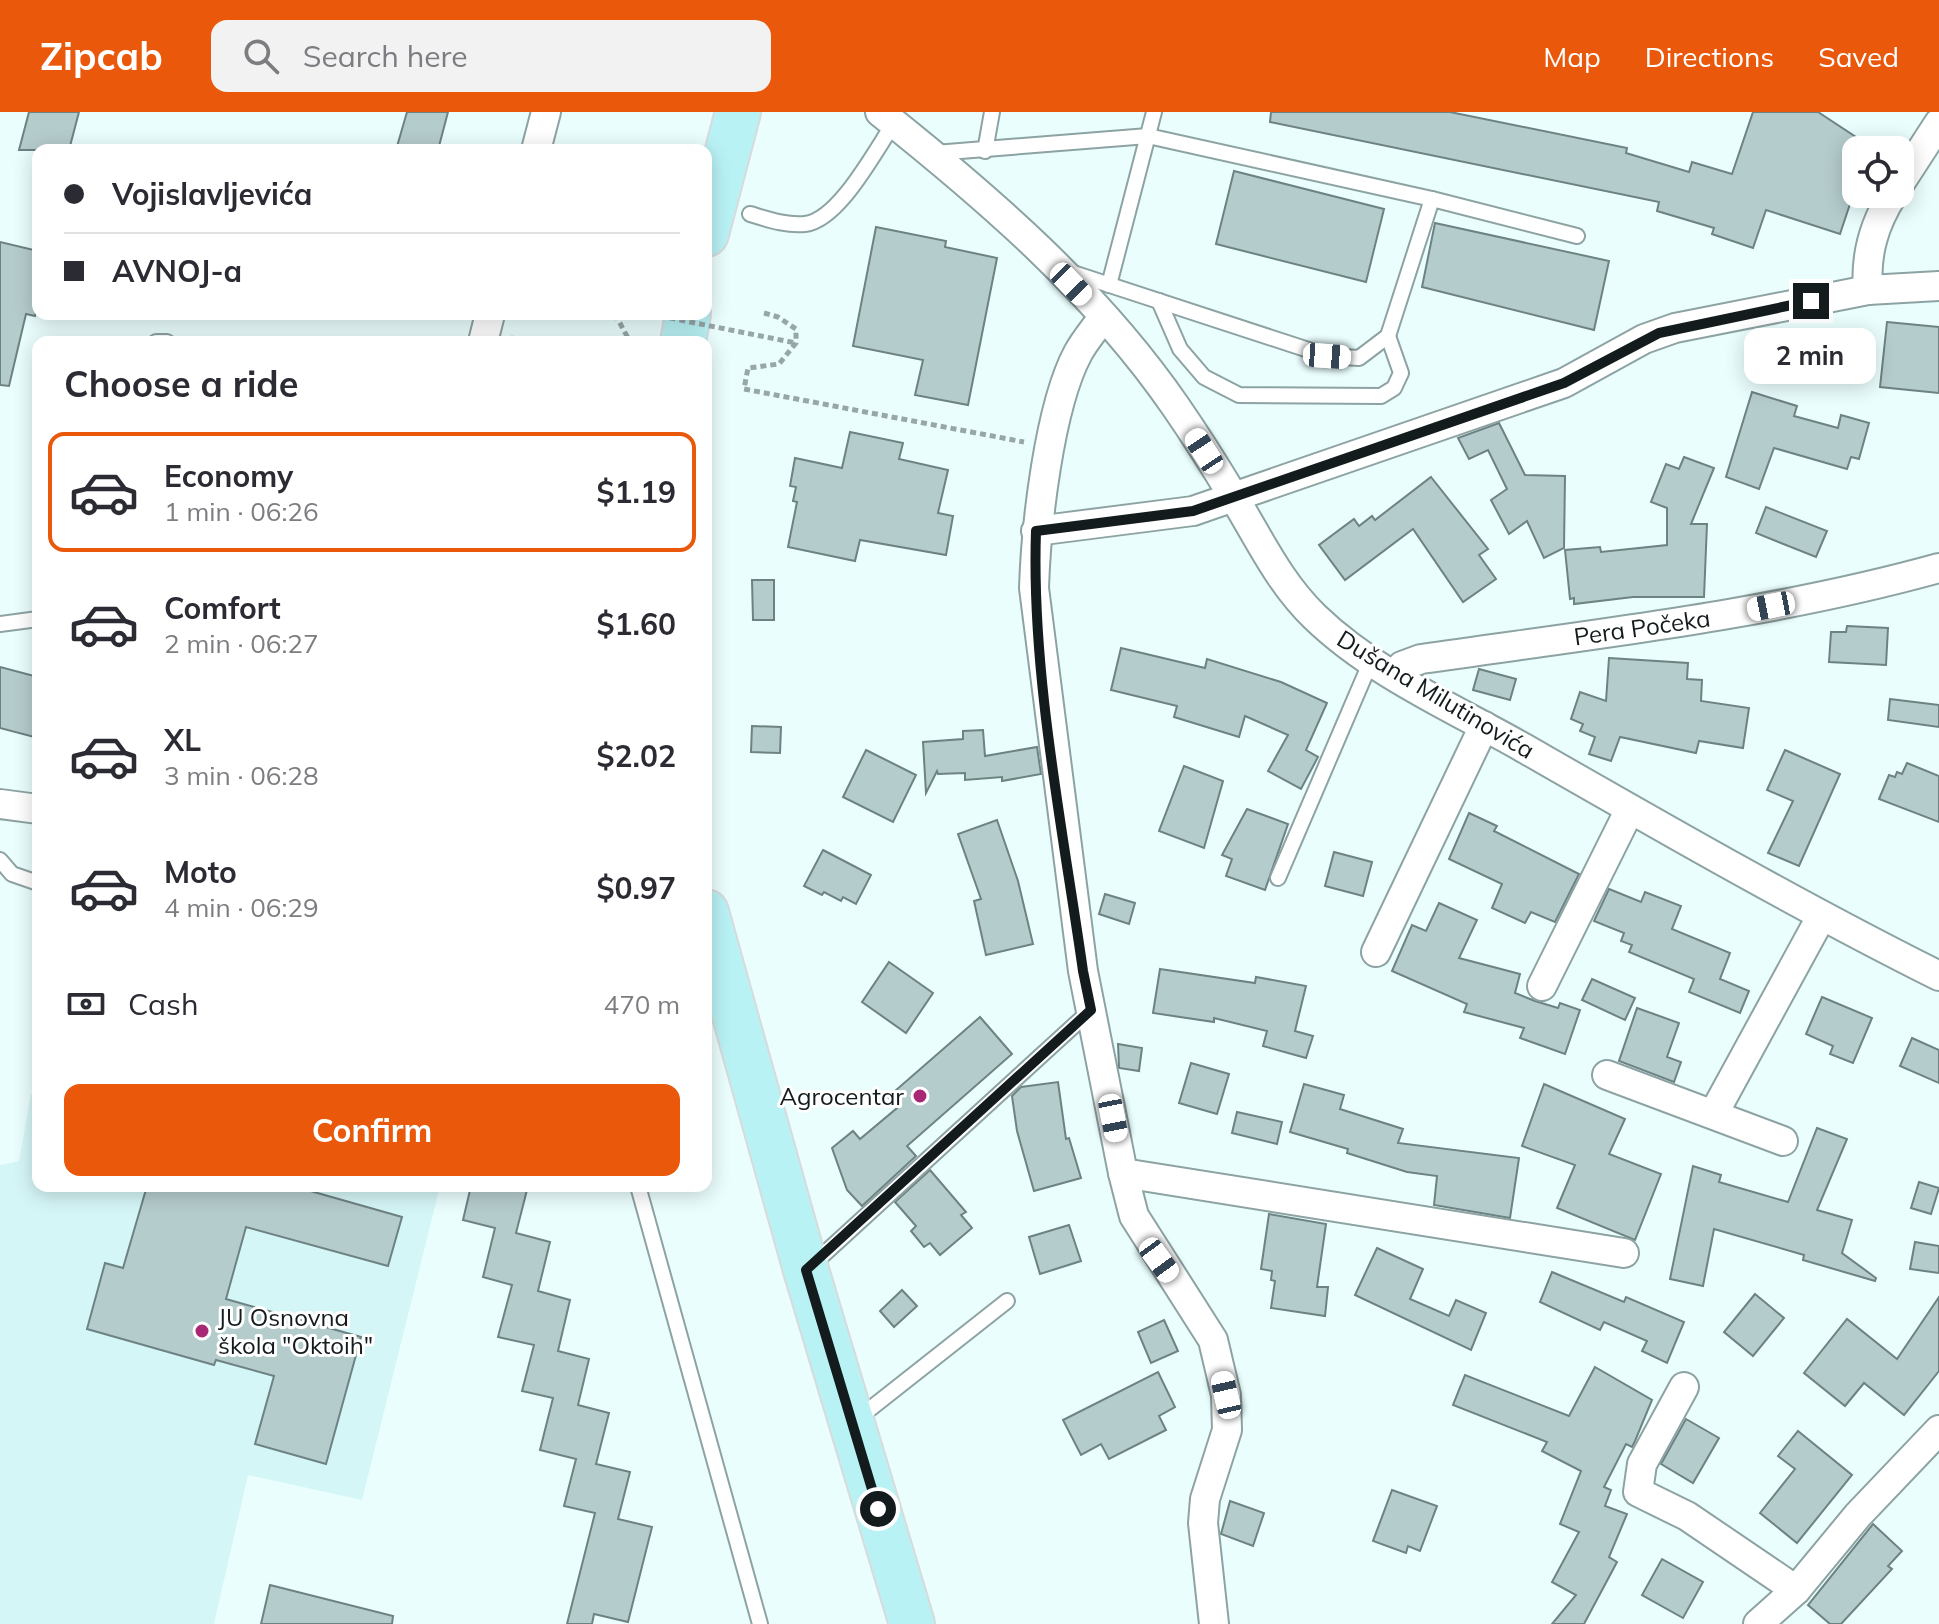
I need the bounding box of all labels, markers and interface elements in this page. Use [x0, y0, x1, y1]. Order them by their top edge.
search box [211, 20, 771, 92]
text: Zipcab [40, 32, 163, 80]
icon: search [239, 34, 283, 78]
text: Search here [303, 37, 468, 75]
text: Map [1543, 39, 1601, 74]
text: Directions [1645, 39, 1774, 74]
text: Saved [1818, 39, 1899, 74]
map controls [1842, 136, 1914, 208]
button: locate [1842, 136, 1914, 208]
text: Vojislavljevića [112, 175, 312, 213]
text: AVNOJ-a [112, 252, 242, 290]
car [1046, 258, 1096, 310]
route end [1793, 283, 1829, 319]
callout: 2 min [1745, 329, 1877, 385]
text: 2 min [1776, 339, 1844, 372]
car [1302, 342, 1352, 370]
text: Choose a ride [64, 361, 298, 406]
car [1181, 424, 1227, 478]
icon: car [68, 456, 140, 528]
text: Economy [164, 457, 293, 495]
text: $1.19 [597, 473, 676, 511]
text: 1 min · 06:26 [164, 495, 319, 528]
icon: car [68, 588, 140, 660]
text: Comfort [164, 589, 281, 627]
car [1745, 590, 1797, 622]
street label: Pera Počeka [1572, 603, 1712, 651]
text: $1.60 [597, 605, 676, 643]
street label: Dušana Milutinovića [1332, 623, 1540, 765]
text: 2 min · 06:27 [164, 627, 319, 660]
icon: car [68, 720, 140, 792]
text: XL [164, 721, 201, 759]
text: $2.02 [597, 737, 676, 775]
text: 3 min · 06:28 [164, 759, 319, 792]
icon: car [68, 852, 140, 924]
text: Moto [164, 853, 237, 891]
text: $0.97 [597, 869, 676, 907]
text: 4 min · 06:29 [164, 891, 319, 924]
icon: cash [64, 982, 108, 1026]
text: Cash [128, 985, 199, 1023]
text: 470 m [604, 988, 680, 1021]
place label: Agrocentar [779, 1081, 904, 1111]
button: Confirm [64, 1084, 680, 1176]
marker: Agrocentar [911, 1087, 929, 1105]
car [1097, 1092, 1129, 1144]
car [1135, 1234, 1183, 1286]
place label: JU Osnovna škola "Oktoih" [218, 1302, 373, 1360]
marker: JU Osnovna škola "Oktoih" [193, 1322, 211, 1340]
car [1209, 1369, 1243, 1421]
route start [860, 1491, 896, 1527]

